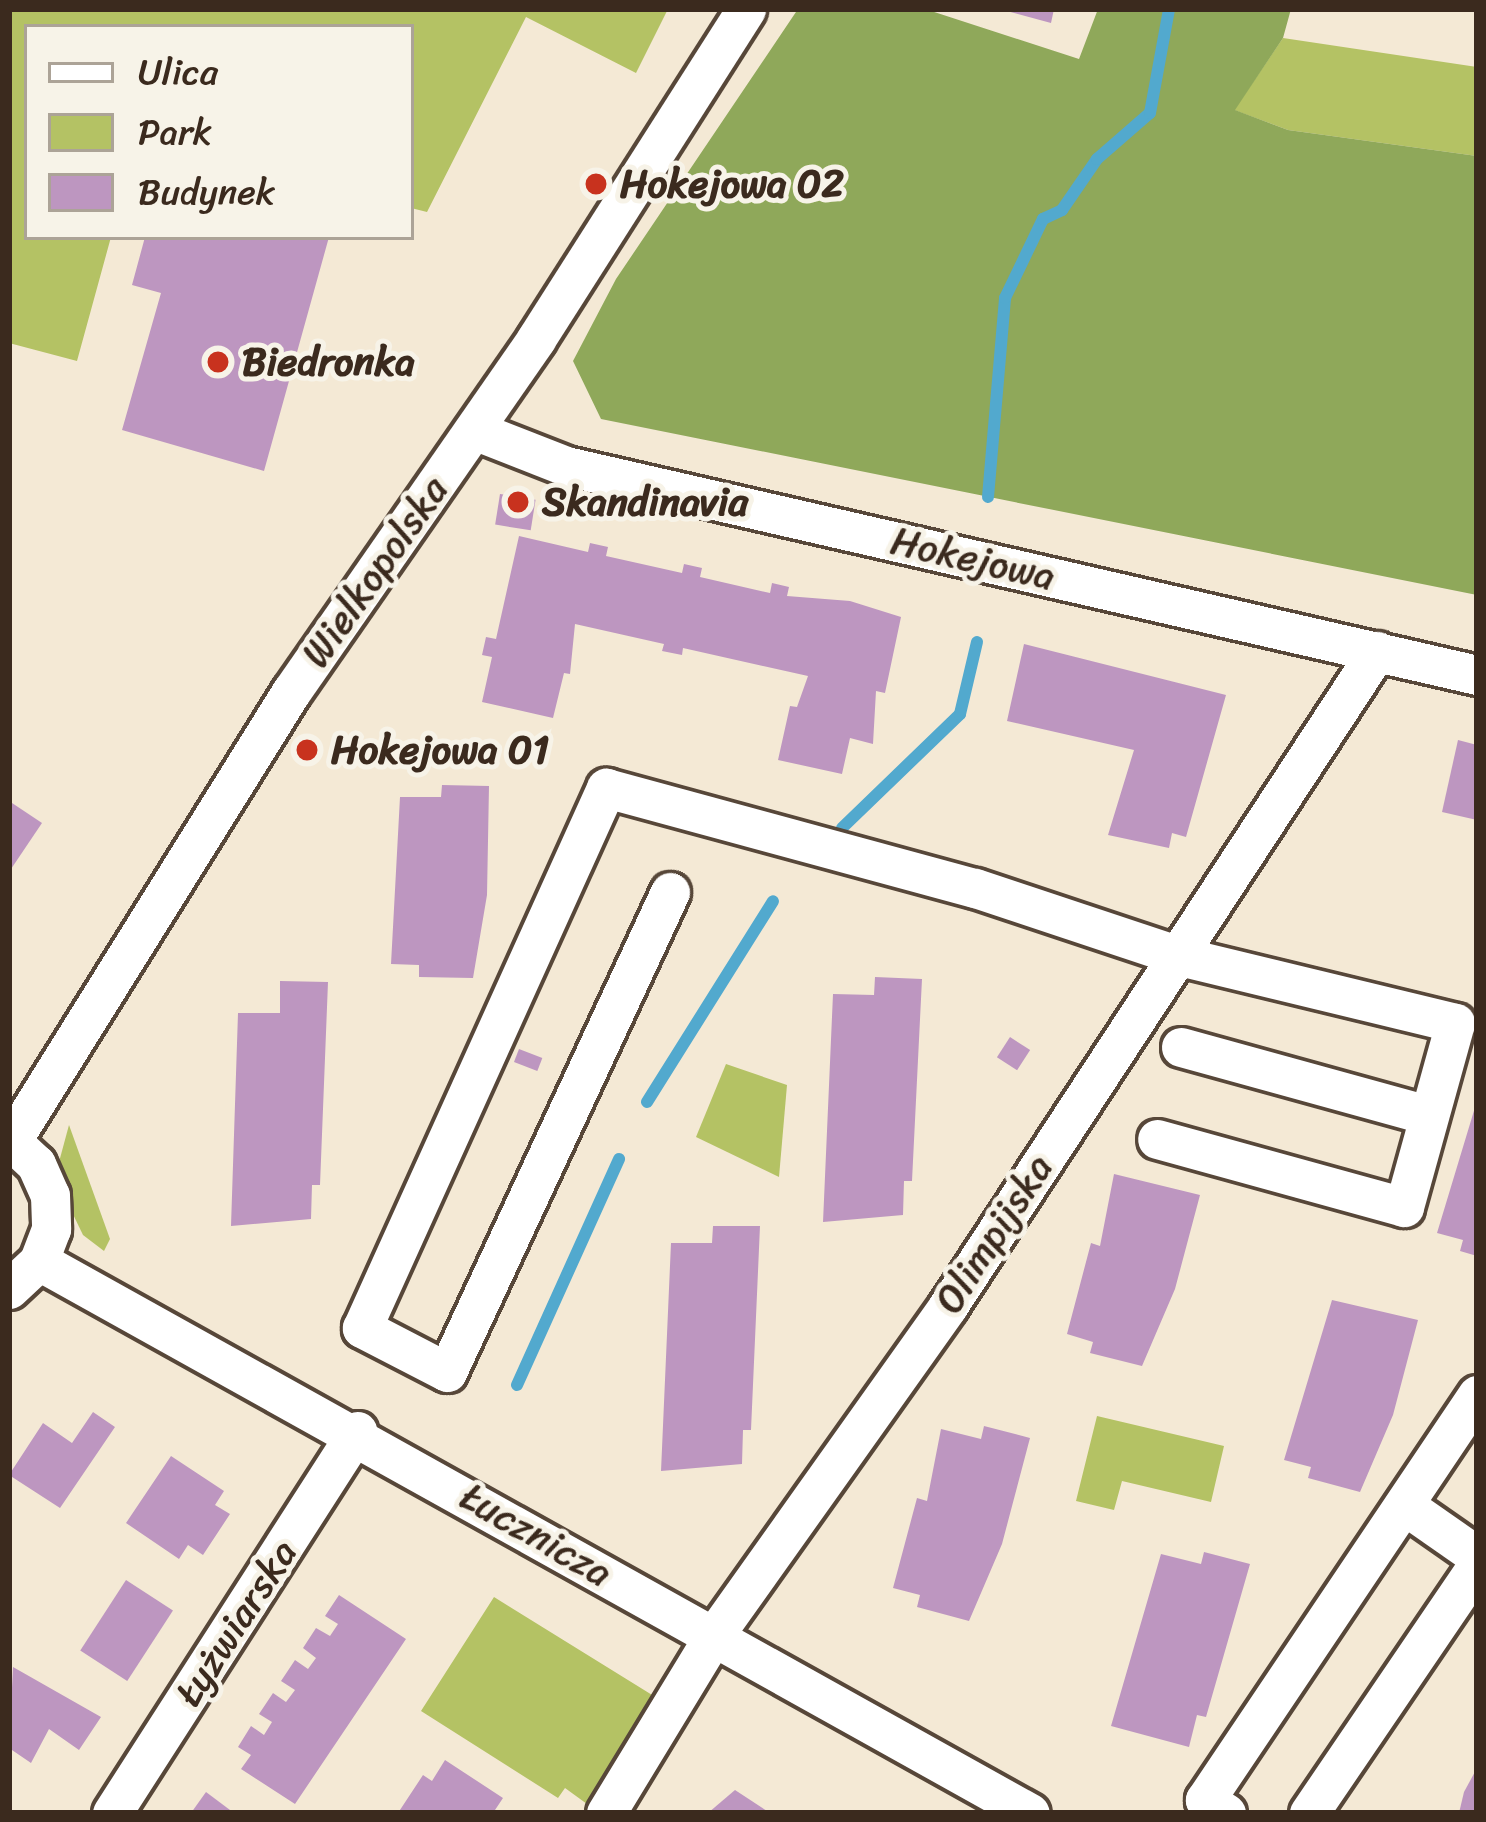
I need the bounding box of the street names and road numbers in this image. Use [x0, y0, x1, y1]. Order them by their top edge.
street label: Wielkopolska [292, 468, 458, 676]
street label: Hokejowa [887, 517, 1059, 601]
street label: Olimpijska [926, 1146, 1062, 1322]
street label: Łucznicza [452, 1473, 620, 1597]
street label: Łyżwiarska [165, 1531, 307, 1715]

